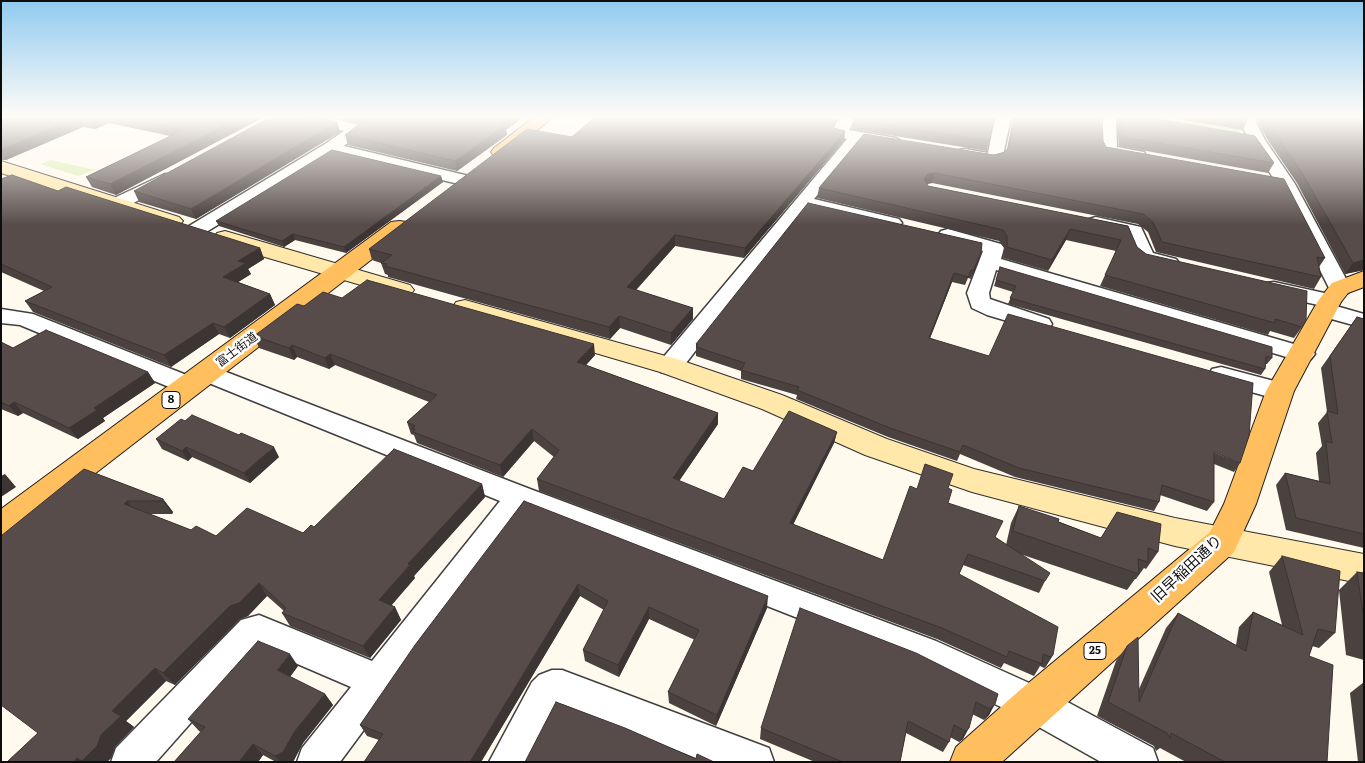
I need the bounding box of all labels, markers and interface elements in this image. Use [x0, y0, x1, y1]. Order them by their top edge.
street label: 富士街道 [213, 330, 261, 370]
road number: 8 [162, 392, 180, 408]
street label: 旧早稲田通り [1148, 532, 1226, 606]
road number: 25 [1084, 642, 1106, 659]

